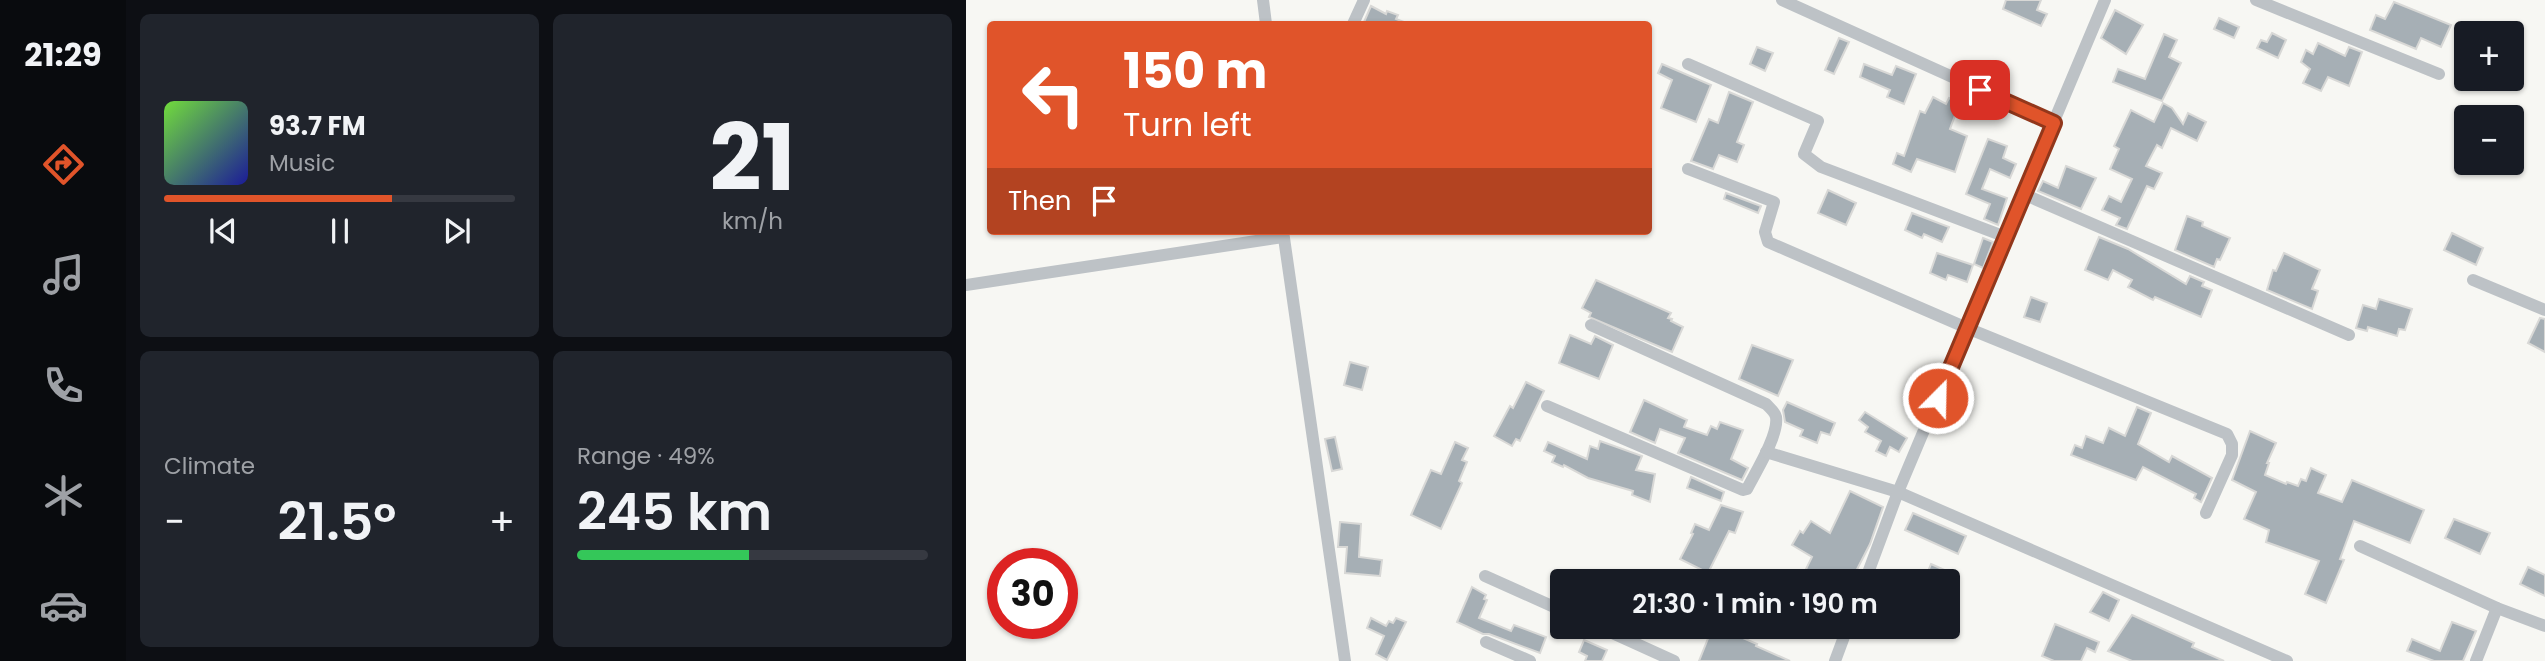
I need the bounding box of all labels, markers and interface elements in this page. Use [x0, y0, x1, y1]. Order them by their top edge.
map controls [2454, 21, 2524, 175]
button: + [2454, 21, 2524, 91]
text: 21:29 [24, 32, 102, 77]
text: 150 m [1123, 37, 1268, 105]
icon: left [1008, 49, 1099, 140]
pin [1950, 60, 2010, 120]
icon: arrive [1961, 71, 1999, 109]
text: 21 [709, 94, 796, 222]
text: Turn left [1123, 102, 1252, 147]
button: − [2454, 105, 2524, 175]
text: 93.7 FM [269, 108, 366, 144]
icon: directions [39, 140, 88, 189]
text: Music [269, 147, 335, 179]
icon: arrive [1085, 182, 1123, 220]
text: Then [1008, 183, 1071, 219]
text: km/h [722, 205, 783, 237]
icon: previous [204, 212, 242, 250]
icon: pause [321, 212, 359, 250]
icon: next [438, 212, 476, 250]
icon: music [39, 250, 88, 299]
icon: phone [39, 361, 88, 410]
position arrow [1901, 361, 1975, 435]
text: Range · 49% [577, 440, 715, 472]
text: Climate [164, 450, 255, 482]
icon: climate [39, 471, 88, 520]
text: 245 km [577, 475, 772, 548]
text: 21.5° [278, 485, 396, 558]
text: − [164, 495, 185, 548]
text: + [489, 495, 515, 548]
speed limit sign: 30 [987, 548, 1078, 639]
icon: car [39, 581, 88, 630]
text: 21:30 · 1 min · 190 m [1632, 586, 1878, 622]

